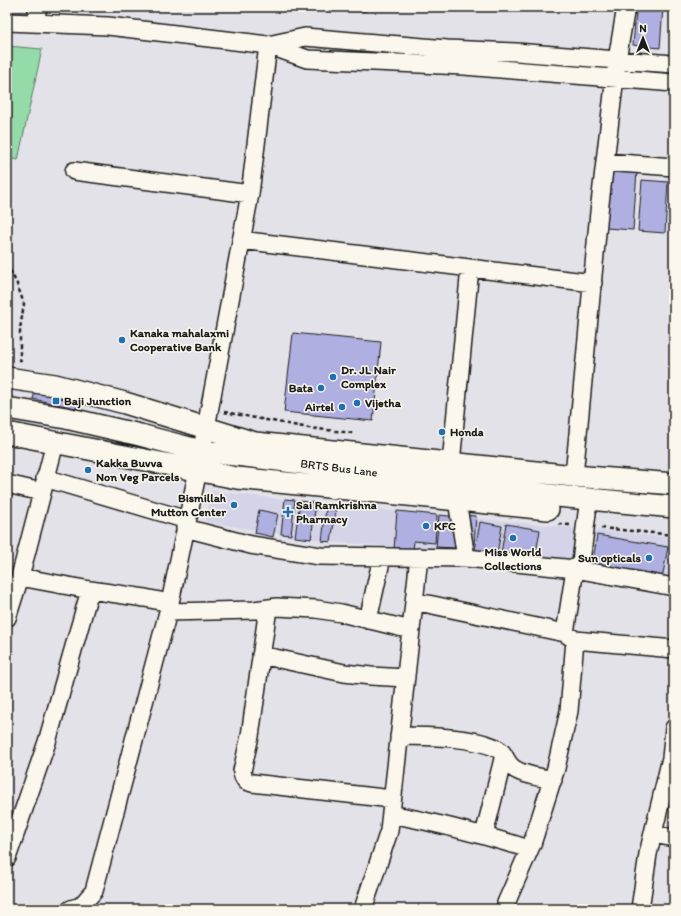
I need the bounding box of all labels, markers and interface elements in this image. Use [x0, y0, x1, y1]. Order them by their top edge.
north arrow [623, 18, 663, 58]
text: N [639, 22, 647, 35]
place label: Kanaka mahalaxmi Cooperative Bank [130, 326, 229, 355]
marker: Kanaka mahalaxmi Cooperative Bank [117, 335, 127, 345]
place label: Dr. JL Nair Complex [341, 363, 396, 392]
marker: Dr. JL Nair Complex [328, 372, 338, 382]
place label: Bata [289, 381, 313, 395]
marker: Bata [316, 383, 326, 393]
place label: Baji Junction [64, 394, 132, 409]
marker: Baji Junction [51, 396, 61, 406]
place label: Vijetha [365, 396, 402, 411]
marker: Vijetha [352, 398, 362, 408]
place label: Airtel [304, 400, 335, 414]
marker: Airtel [337, 402, 347, 412]
place label: Honda [450, 425, 484, 439]
marker: Honda [437, 427, 447, 437]
place label: Kakka Buvva Non Veg Parcels [96, 456, 180, 485]
street label: BRTS Bus Lane [300, 456, 379, 480]
marker: Kakka Buvva Non Veg Parcels [83, 465, 93, 475]
place label: Bismillah Mutton Center [151, 491, 227, 519]
place label: Sai Ramkrishna Pharmacy [296, 498, 377, 527]
marker: Bismillah Mutton Center [229, 500, 239, 510]
marker: Sai Ramkrishna Pharmacy [283, 507, 293, 517]
place label: KFC [434, 519, 456, 533]
marker: KFC [421, 521, 431, 531]
marker: Miss World Collections [508, 533, 518, 543]
place label: Miss World Collections [484, 545, 542, 573]
place label: Sun opticals [578, 551, 642, 566]
marker: Sun opticals [644, 553, 654, 563]

